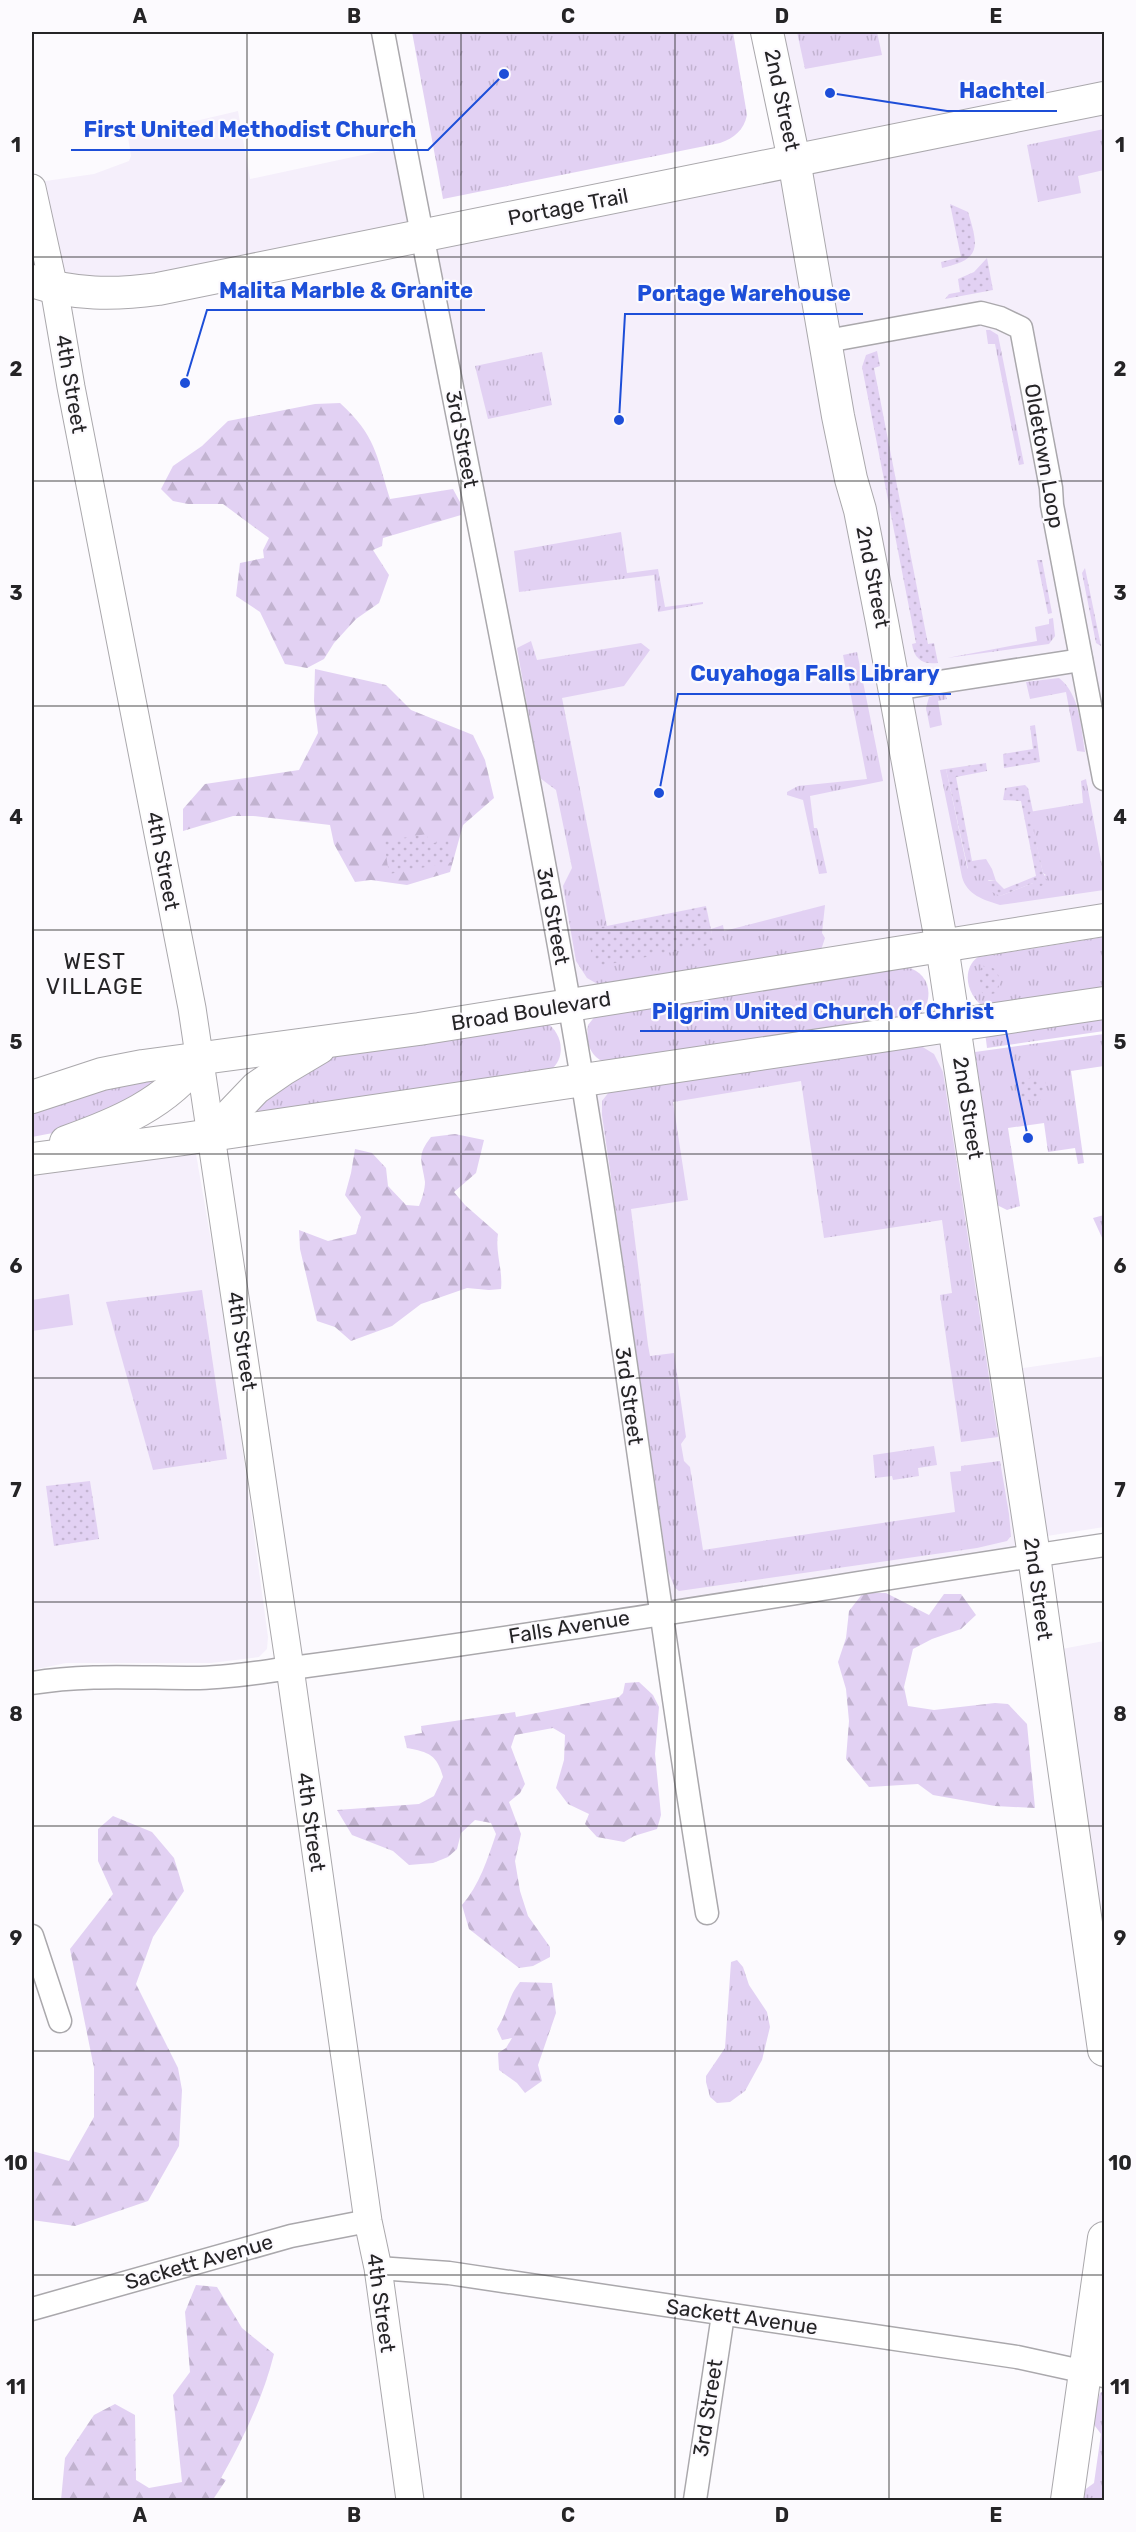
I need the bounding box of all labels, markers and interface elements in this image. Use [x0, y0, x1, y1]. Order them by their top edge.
text: A [133, 4, 148, 28]
text: B [347, 4, 361, 28]
text: C [561, 4, 575, 28]
text: D [775, 4, 789, 28]
text: E [990, 4, 1002, 28]
street label: 2nd Street [760, 47, 805, 153]
callout: Hachtel [947, 71, 1057, 111]
text: Hachtel [959, 77, 1045, 104]
callout: First United Methodist Church [71, 110, 428, 150]
text: First United Methodist Church [84, 116, 416, 143]
text: 1 [11, 133, 21, 157]
text: 1 [1115, 133, 1125, 157]
street label: Portage Trail [506, 183, 630, 230]
callout: Malita Marble & Granite [207, 270, 485, 310]
callout: Portage Warehouse [625, 274, 863, 314]
text: Malita Marble & Granite [219, 277, 473, 304]
text: Portage Warehouse [637, 280, 851, 307]
street label: 4th Street [51, 333, 92, 435]
text: 2 [10, 357, 23, 381]
text: 2 [1114, 357, 1127, 381]
street label: Oldetown Loop [1019, 382, 1070, 530]
street label: 3rd Street [441, 388, 484, 490]
street label: 2nd Street [851, 524, 896, 630]
text: 3 [9, 581, 23, 605]
text: 3 [1113, 581, 1127, 605]
callout: Cuyahoga Falls Library [678, 654, 951, 694]
text: Cuyahoga Falls Library [690, 660, 940, 687]
text: 4 [9, 805, 23, 829]
text: 4 [1113, 805, 1127, 829]
street label: 4th Street [142, 809, 185, 912]
street label: 3rd Street [532, 865, 575, 967]
district label: WEST VILLAGE [46, 948, 144, 1000]
street label: Broad Boulevard [449, 986, 613, 1035]
callout: Pilgrim United Church of Christ [640, 991, 1006, 1031]
text: Pilgrim United Church of Christ [652, 998, 994, 1025]
text: 5 [10, 1030, 23, 1054]
text: 5 [1114, 1030, 1127, 1054]
street label: 2nd Street [948, 1055, 989, 1161]
text: 6 [9, 1254, 23, 1278]
text: 6 [1113, 1254, 1127, 1278]
street label: 4th Street [222, 1290, 263, 1392]
street label: 3rd Street [610, 1345, 649, 1447]
text: 7 [10, 1478, 22, 1502]
text: 7 [1114, 1478, 1126, 1502]
street label: 2nd Street [1019, 1536, 1058, 1642]
street label: Falls Avenue [507, 1605, 631, 1648]
text: 8 [9, 1702, 23, 1726]
text: 8 [1113, 1702, 1127, 1726]
street label: 4th Street [292, 1771, 331, 1873]
text: 9 [10, 1926, 23, 1950]
text: 9 [1114, 1926, 1127, 1950]
text: 10 [4, 2151, 28, 2175]
text: 10 [1108, 2151, 1132, 2175]
street label: Sackett Avenue [122, 2228, 276, 2295]
street label: 4th Street [362, 2252, 401, 2354]
street label: Sackett Avenue [665, 2293, 819, 2340]
street label: 3rd Street [687, 2357, 728, 2459]
text: 11 [6, 2375, 26, 2399]
text: 11 [1110, 2375, 1130, 2399]
text: A [133, 2503, 148, 2527]
text: B [347, 2503, 361, 2527]
text: C [561, 2503, 575, 2527]
text: D [775, 2503, 789, 2527]
text: E [990, 2503, 1002, 2527]

